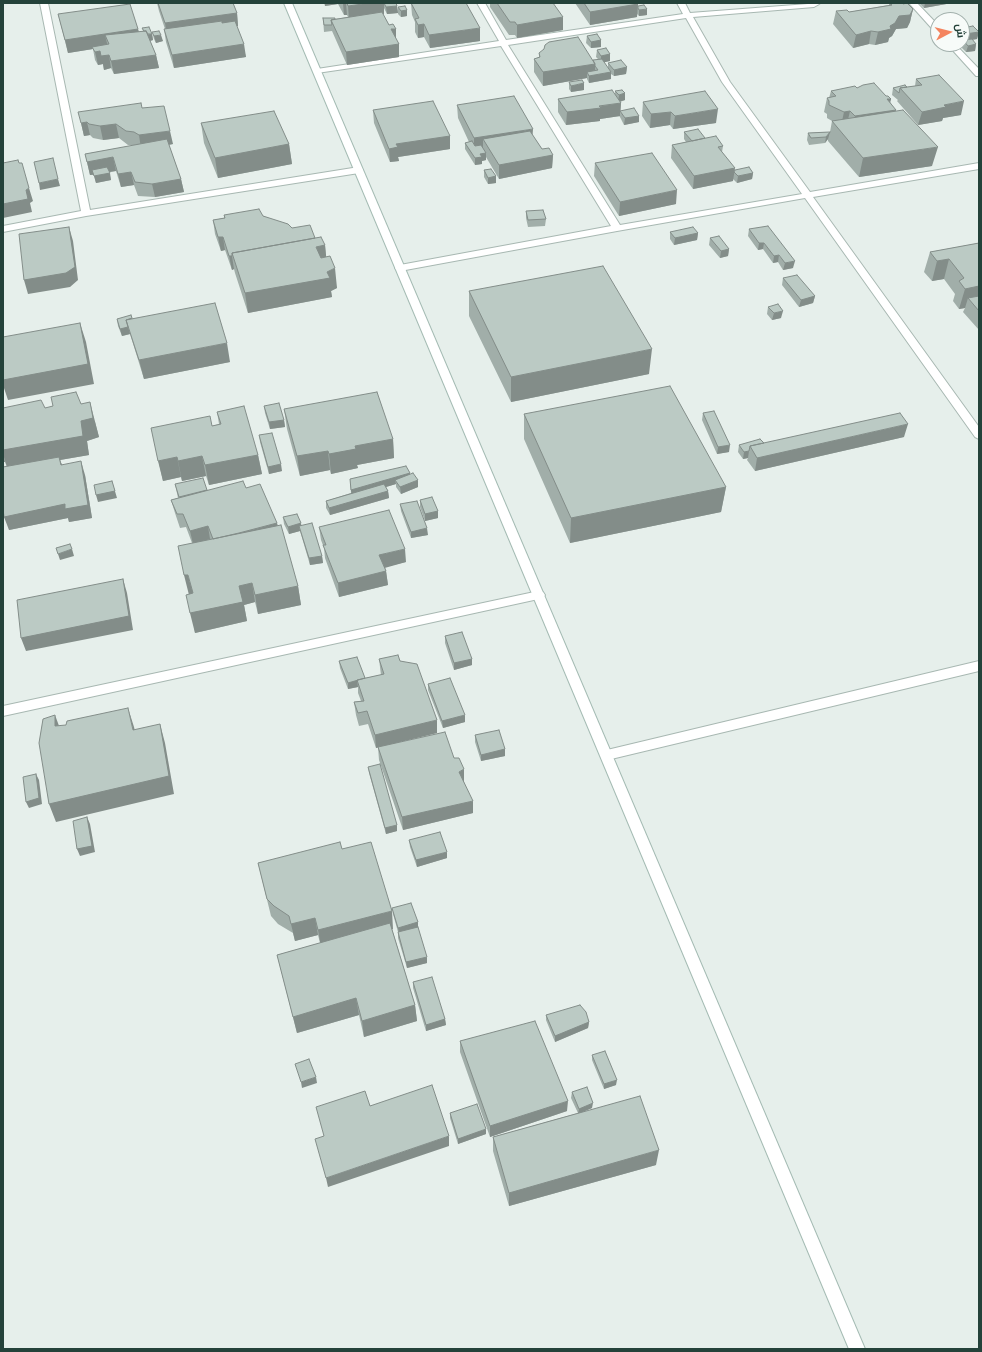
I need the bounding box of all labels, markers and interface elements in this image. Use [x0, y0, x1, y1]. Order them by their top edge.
north arrow [930, 12, 970, 52]
text: ش [954, 23, 969, 38]

